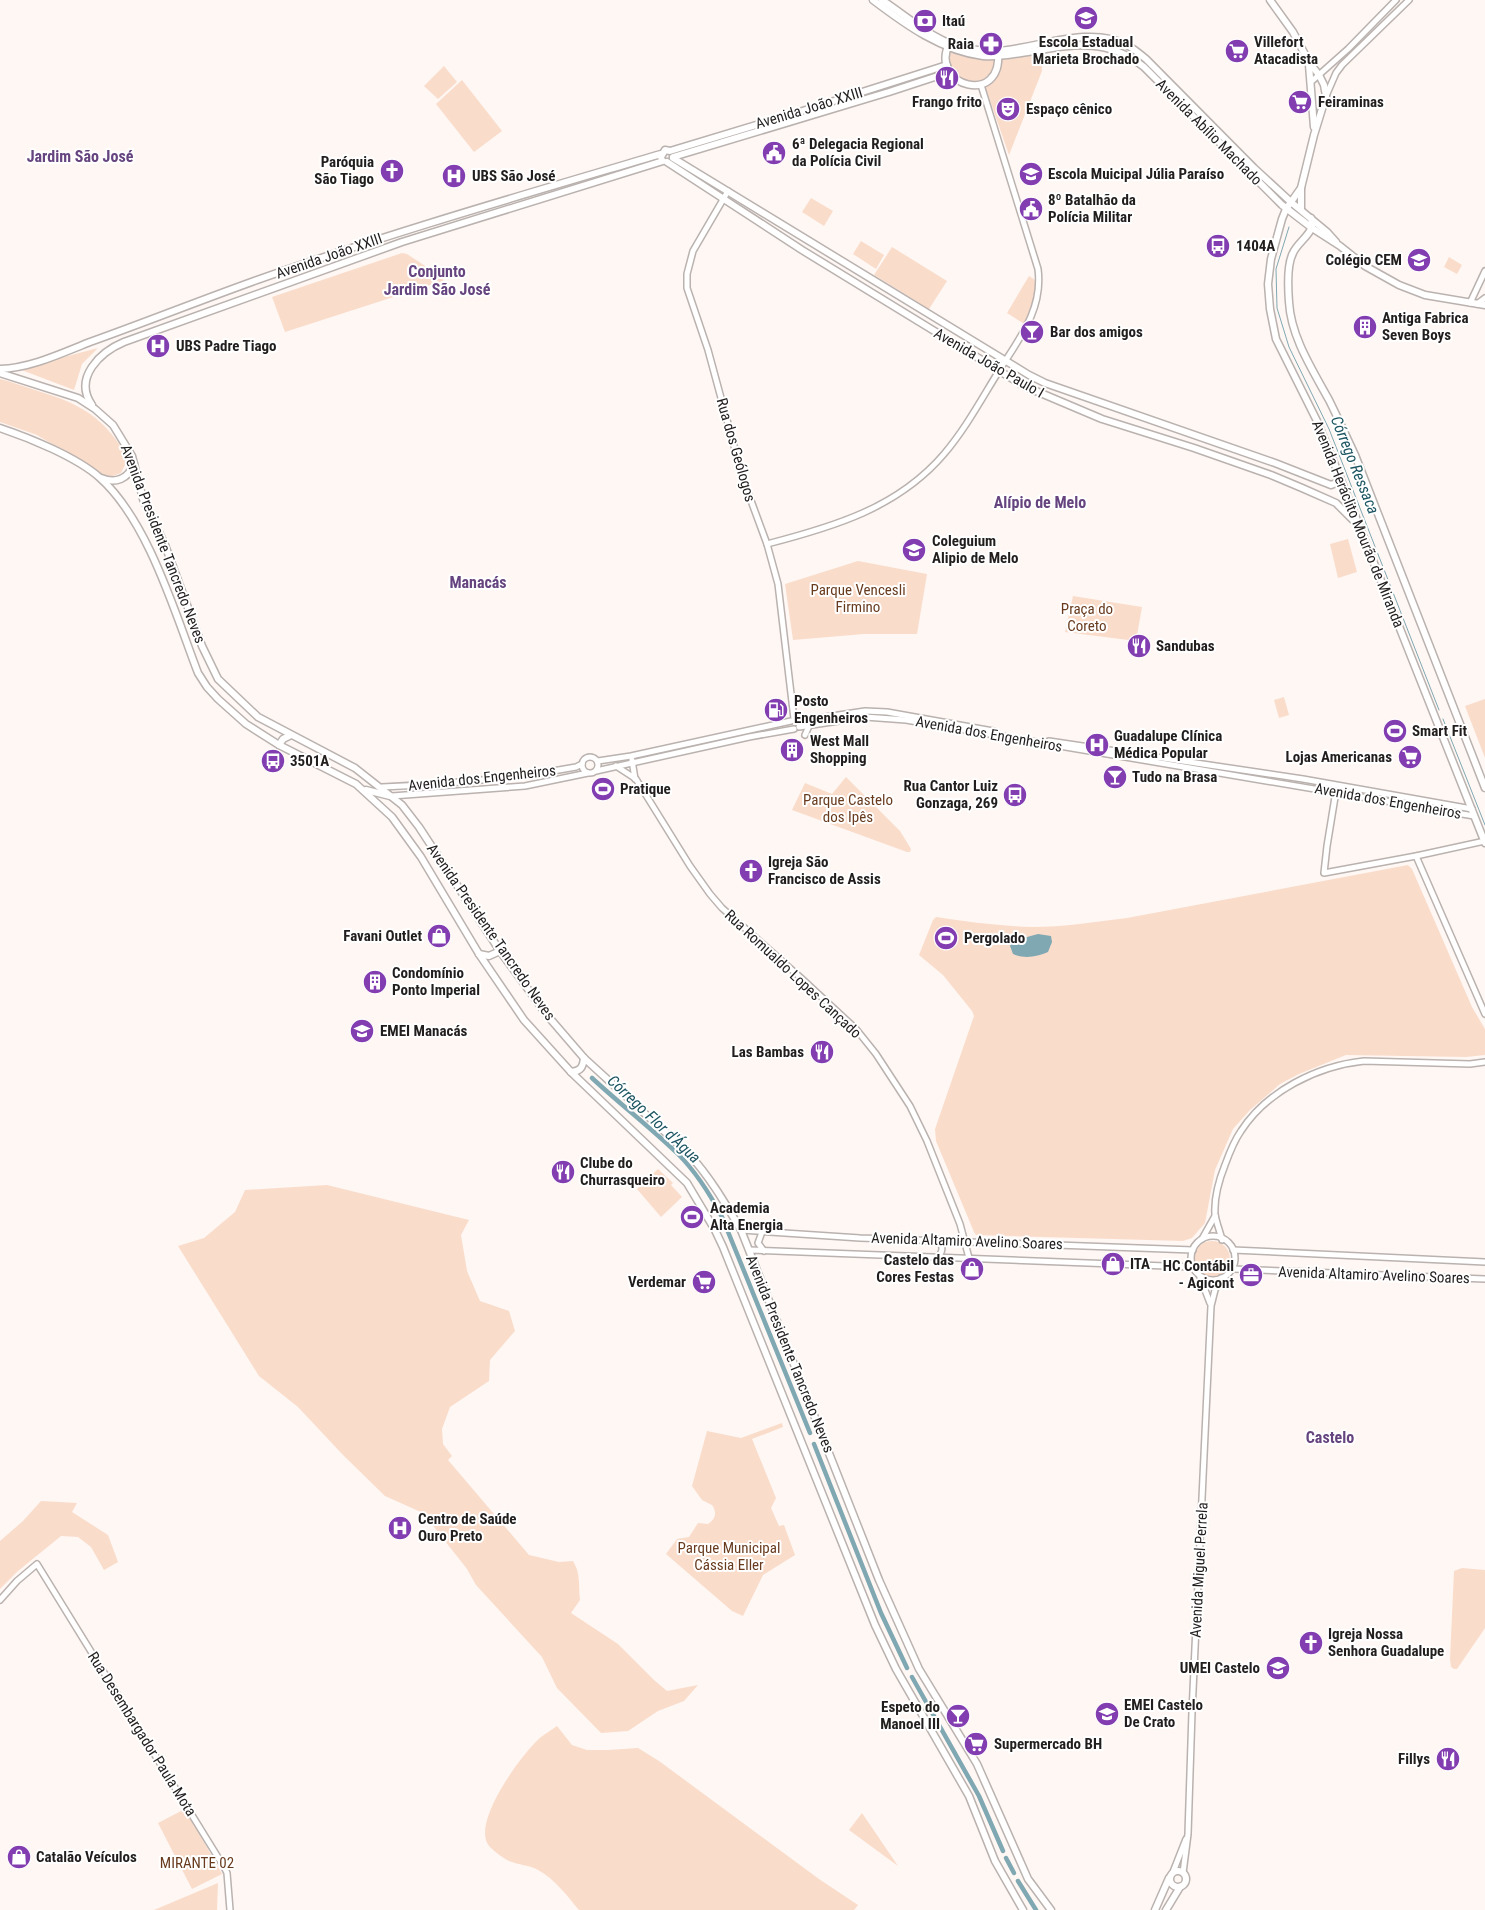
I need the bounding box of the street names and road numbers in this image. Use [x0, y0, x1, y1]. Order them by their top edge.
street label: Avenida Abílio Machado [1152, 75, 1266, 189]
street label: Avenida João XXIII [753, 83, 865, 133]
street label: Avenida João XXIII [274, 229, 384, 283]
street label: Avenida João Paulo I [931, 324, 1047, 402]
street label: Rua dos Geólogos [713, 396, 759, 504]
street label: Avenida Heráclito Mourão de Miranda [1308, 418, 1408, 630]
street label: Avenida Presidente Tancredo Neves [117, 442, 209, 646]
street label: Avenida dos Engenheiros [914, 712, 1064, 756]
street label: Avenida dos Engenheiros [407, 761, 557, 795]
street label: Avenida dos Engenheiros [1313, 779, 1463, 823]
street label: Avenida Presidente Tancredo Neves [423, 840, 559, 1024]
street label: Rua Romualdo Lopes Cançado [721, 906, 865, 1042]
street label: Avenida Altamiro Avelino Soares [871, 1229, 1063, 1253]
street label: Avenida Presidente Tancredo Neves [742, 1253, 838, 1456]
street label: Avenida Altamiro Avelino Soares [1278, 1263, 1470, 1287]
street label: Avenida Miguel Perrela [1186, 1502, 1212, 1638]
street label: Rua Desembargador Paula Mota [84, 1648, 200, 1820]

